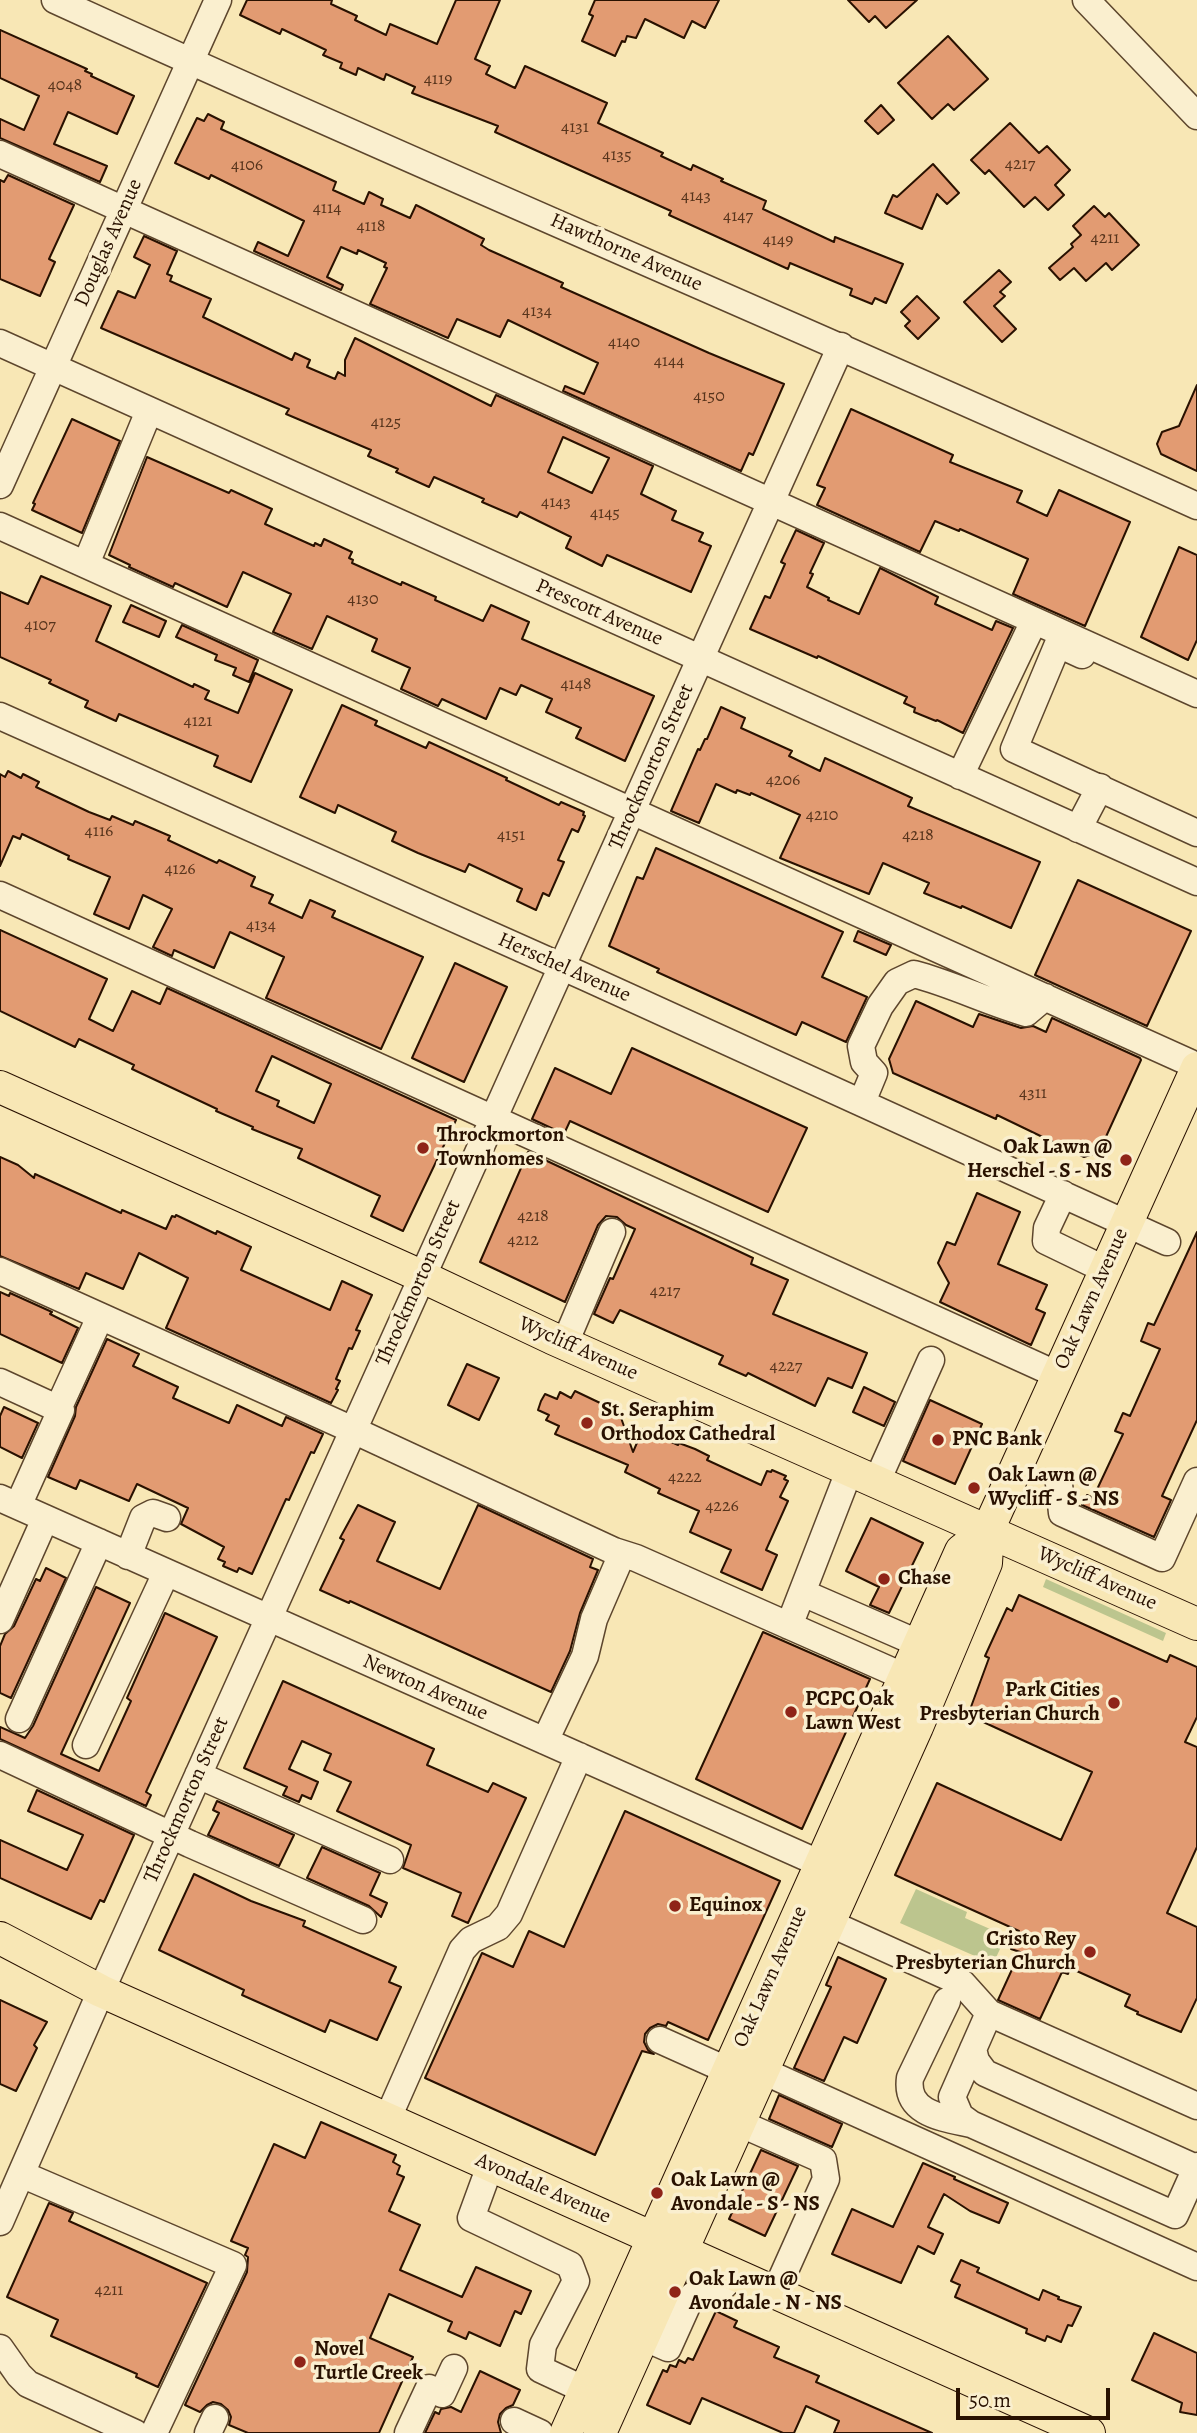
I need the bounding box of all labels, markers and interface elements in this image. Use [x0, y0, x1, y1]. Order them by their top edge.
house number: 4119 [424, 69, 452, 91]
house number: 4048 [48, 75, 82, 97]
house number: 4131 [561, 117, 589, 139]
house number: 4135 [602, 145, 632, 167]
house number: 4217 [1005, 154, 1035, 176]
house number: 4106 [231, 155, 263, 177]
street label: Douglas Avenue [70, 175, 148, 311]
house number: 4143 [681, 186, 711, 208]
house number: 4114 [313, 198, 341, 220]
house number: 4147 [723, 206, 753, 228]
street label: Hawthorne Avenue [546, 208, 706, 298]
house number: 4118 [356, 216, 386, 238]
house number: 4211 [1090, 228, 1120, 250]
house number: 4149 [763, 230, 793, 252]
house number: 4134 [522, 301, 552, 323]
house number: 4140 [608, 332, 640, 354]
house number: 4144 [654, 351, 684, 373]
house number: 4150 [693, 386, 725, 408]
house number: 4125 [371, 412, 401, 434]
house number: 4143 [541, 492, 571, 514]
house number: 4145 [590, 503, 620, 525]
street label: Prescott Avenue [531, 574, 667, 652]
house number: 4130 [347, 589, 379, 611]
house number: 4107 [24, 615, 56, 637]
house number: 4148 [560, 674, 592, 696]
street label: Throckmorton Street [604, 680, 700, 854]
house number: 4121 [183, 711, 213, 733]
house number: 4206 [766, 770, 800, 792]
house number: 4210 [806, 805, 838, 827]
house number: 4116 [85, 821, 113, 843]
house number: 4151 [497, 825, 525, 847]
house number: 4218 [902, 825, 934, 847]
house number: 4126 [164, 859, 196, 881]
house number: 4134 [246, 915, 276, 937]
street label: Herschel Avenue [494, 927, 634, 1009]
house number: 4311 [1019, 1083, 1047, 1105]
place label: Throckmorton Townhomes [437, 1123, 564, 1173]
place label: Oak Lawn @ Herschel - S - NS [967, 1135, 1112, 1185]
marker: Throckmorton Townhomes [415, 1140, 431, 1156]
marker: Oak Lawn @ Herschel - S - NS [1118, 1152, 1134, 1168]
street label: Throckmorton Street [371, 1196, 467, 1370]
house number: 4218 [517, 1206, 549, 1228]
street label: Oak Lawn Avenue [1050, 1224, 1134, 1374]
house number: 4212 [507, 1230, 539, 1252]
house number: 4217 [650, 1281, 680, 1303]
street label: Wycliff Avenue [514, 1311, 642, 1387]
house number: 4227 [770, 1356, 802, 1378]
place label: St. Seraphim Orthodox Cathedral [601, 1398, 775, 1448]
marker: St. Seraphim Orthodox Cathedral [579, 1415, 595, 1431]
place label: PNC Bank [952, 1427, 1042, 1453]
marker: PNC Bank [930, 1432, 946, 1448]
place label: Oak Lawn @ Wycliff - S - NS [988, 1463, 1119, 1513]
house number: 4222 [668, 1467, 702, 1489]
marker: Oak Lawn @ Wycliff - S - NS [966, 1480, 982, 1496]
house number: 4226 [705, 1496, 739, 1518]
street label: Wycliff Avenue [1033, 1541, 1161, 1617]
place label: Chase [898, 1566, 951, 1592]
marker: Chase [876, 1571, 892, 1587]
street label: Newton Avenue [358, 1649, 492, 1727]
place label: Park Cities Presbyterian Church [919, 1678, 1100, 1728]
place label: PCPC Oak Lawn West [805, 1687, 901, 1737]
marker: Park Cities Presbyterian Church [1106, 1695, 1122, 1711]
marker: PCPC Oak Lawn West [783, 1704, 799, 1720]
street label: Throckmorton Street [139, 1713, 235, 1887]
place label: Equinox [689, 1893, 762, 1919]
marker: Equinox [667, 1898, 683, 1914]
street label: Oak Lawn Avenue [729, 1902, 813, 2052]
place label: Cristo Rey Presbyterian Church [895, 1927, 1076, 1977]
marker: Cristo Rey Presbyterian Church [1082, 1944, 1098, 1960]
street label: Avondale Avenue [472, 2148, 614, 2230]
place label: Oak Lawn @ Avondale - S - NS [671, 2168, 820, 2218]
marker: Oak Lawn @ Avondale - S - NS [649, 2185, 665, 2201]
place label: Oak Lawn @ Avondale - N - NS [689, 2267, 842, 2317]
house number: 4211 [94, 2280, 124, 2302]
marker: Oak Lawn @ Avondale - N - NS [667, 2284, 683, 2300]
place label: Novel Turtle Creek [314, 2337, 423, 2387]
marker: Novel Turtle Creek [292, 2354, 308, 2370]
scale bar [959, 2374, 1113, 2418]
text: 50 m [969, 2386, 1011, 2414]

